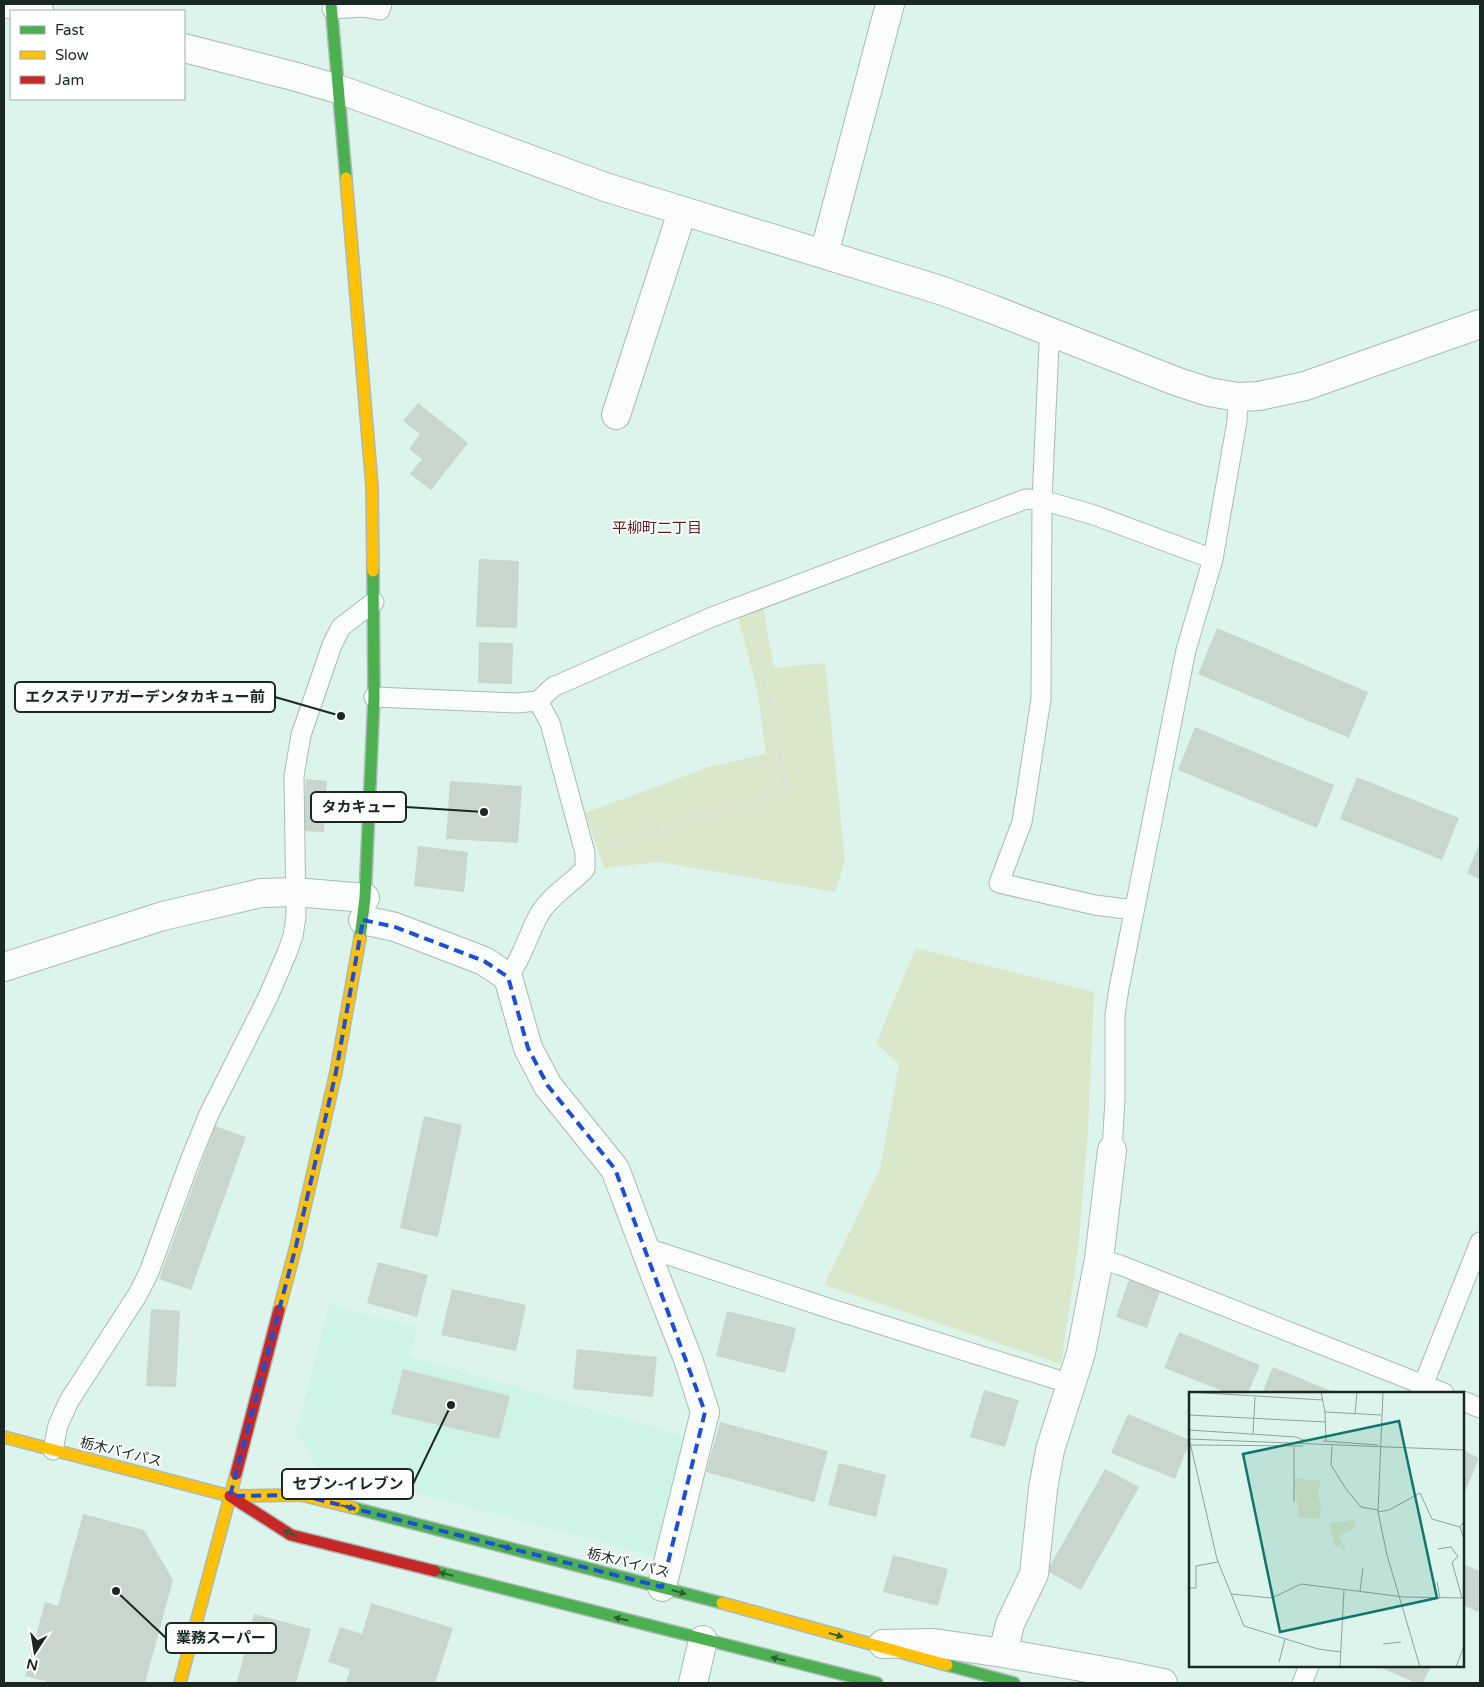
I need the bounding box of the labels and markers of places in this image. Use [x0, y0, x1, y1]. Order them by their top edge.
callout: エクステリアガーデンタカキュー前 [15, 682, 275, 712]
callout: タカキュー [311, 792, 406, 822]
callout: セブン-イレブン [282, 1469, 413, 1499]
callout: 業務スーパー [166, 1623, 276, 1653]

